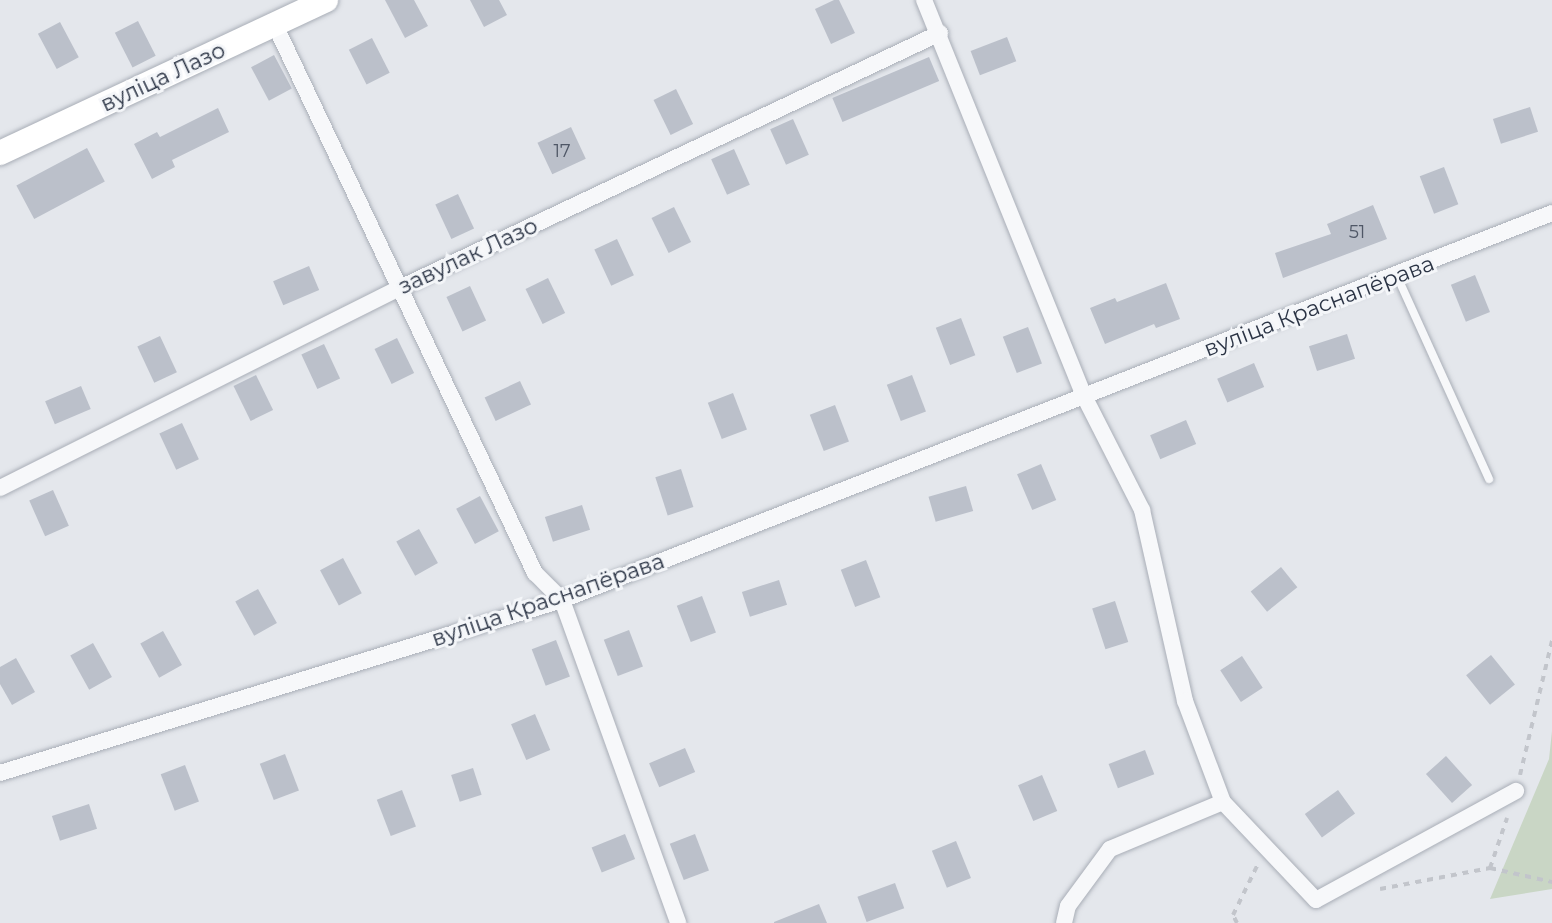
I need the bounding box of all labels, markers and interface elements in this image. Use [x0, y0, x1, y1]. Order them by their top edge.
street label: вуліца Лазо [96, 37, 230, 117]
house number: 17 [553, 140, 571, 162]
street label: завулак Лазо [394, 212, 542, 300]
house number: 51 [1349, 221, 1365, 243]
street label: вуліца Краснапёрава [1200, 250, 1438, 362]
street label: вуліца Краснапёрава [428, 548, 668, 652]

